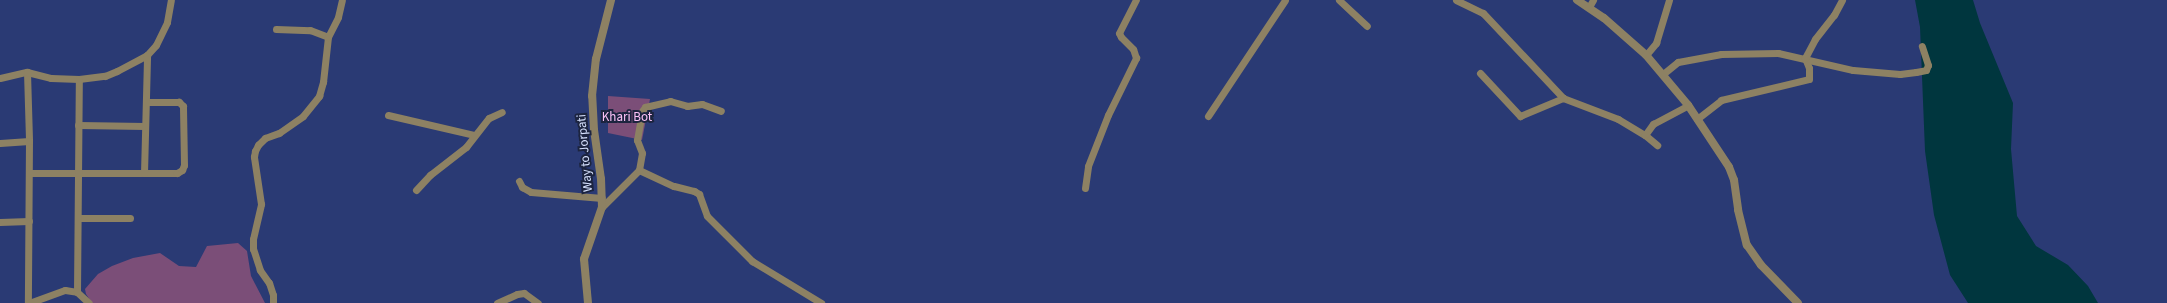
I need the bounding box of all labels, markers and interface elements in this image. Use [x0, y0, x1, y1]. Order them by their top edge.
park label: Khari Bot [602, 109, 652, 125]
street label: Way to Jorpati [574, 114, 596, 192]

